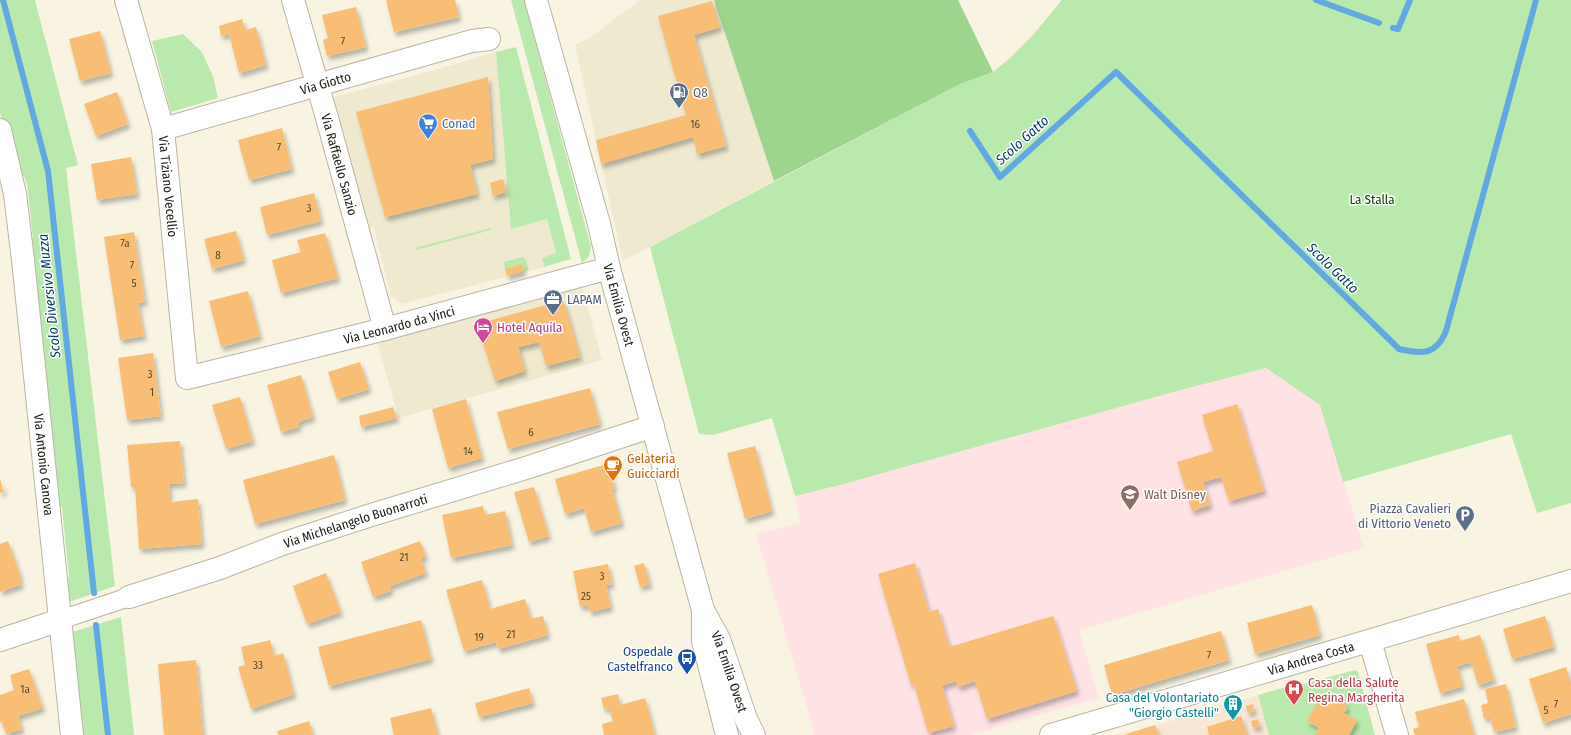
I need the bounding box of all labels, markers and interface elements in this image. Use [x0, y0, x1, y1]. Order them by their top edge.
house number: 7 [341, 35, 346, 48]
street label: Via Giotto [299, 69, 353, 98]
fuel station icon: Q8 [668, 81, 690, 109]
place label: Q8 [693, 85, 708, 100]
street label: Via Raffaello Sanzio [318, 112, 360, 217]
supermarket icon: Conad [417, 112, 439, 140]
water label: Scolo Gatto [992, 112, 1052, 169]
place label: Conad [442, 116, 475, 131]
house number: 16 [690, 118, 700, 131]
street label: Via Tiziano Vecellio [156, 135, 180, 238]
house number: 7 [277, 141, 282, 154]
park label: La Stalla [1349, 192, 1395, 207]
house number: 3 [307, 202, 312, 215]
water label: Scolo Diversivo Muzza [35, 233, 65, 360]
house number: 7a [120, 237, 130, 250]
water label: Scolo Gatto [1302, 239, 1362, 297]
house number: 8 [215, 249, 221, 262]
house number: 7 [130, 259, 135, 272]
street label: Via Emilia Ovest [600, 262, 637, 349]
house number: 5 [131, 277, 137, 290]
office icon: LAPAM [542, 288, 564, 316]
place label: LAPAM [567, 292, 602, 307]
street label: Via Leonardo da Vinci [342, 303, 456, 347]
hotel icon: Hotel Aquila [472, 316, 494, 344]
place label: Hotel Aquila [497, 320, 562, 335]
house number: 3 [148, 368, 153, 381]
house number: 1 [150, 386, 154, 399]
street label: Via Antonio Canova [31, 413, 56, 516]
house number: 6 [528, 426, 534, 439]
house number: 14 [463, 445, 473, 458]
place label: Gelateria Guicciardi [627, 451, 679, 481]
cafe icon: Gelateria Guicciardi [602, 454, 624, 482]
school or university icon: Walt Disney [1119, 483, 1141, 511]
place label: Walt Disney [1144, 487, 1206, 502]
street label: Via Michelangelo Buonarroti [282, 491, 429, 551]
place label: Piazza Cavalieri di Vittorio Veneto [1358, 501, 1451, 531]
parking icon: Piazza Cavalieri di Vittorio Veneto [1454, 504, 1476, 532]
house number: 21 [400, 551, 408, 564]
house number: 3 [600, 570, 605, 583]
house number: 25 [581, 590, 591, 603]
house number: 21 [507, 628, 515, 641]
street label: Via Emilia Ovest [708, 629, 750, 715]
house number: 19 [474, 631, 484, 644]
street label: Via Andrea Costa [1266, 639, 1356, 678]
place label: Ospedale Castelfranco [607, 644, 673, 674]
bus stop icon: Ospedale Castelfranco [676, 647, 698, 675]
house number: 7 [1207, 649, 1212, 662]
house number: 33 [253, 659, 263, 672]
place label: Casa della Salute Regina Margherita [1308, 675, 1405, 705]
hospital icon: Casa della Salute Regina Margherita [1283, 678, 1305, 706]
house number: 1a [20, 683, 30, 696]
place label: Casa del Volontariato "Giorgio Castelli" [1106, 690, 1219, 720]
building icon: Casa del Volontariato "Giorgio Castelli" [1222, 693, 1244, 721]
house number: 7 [1554, 698, 1559, 711]
house number: 5 [1543, 704, 1549, 717]

